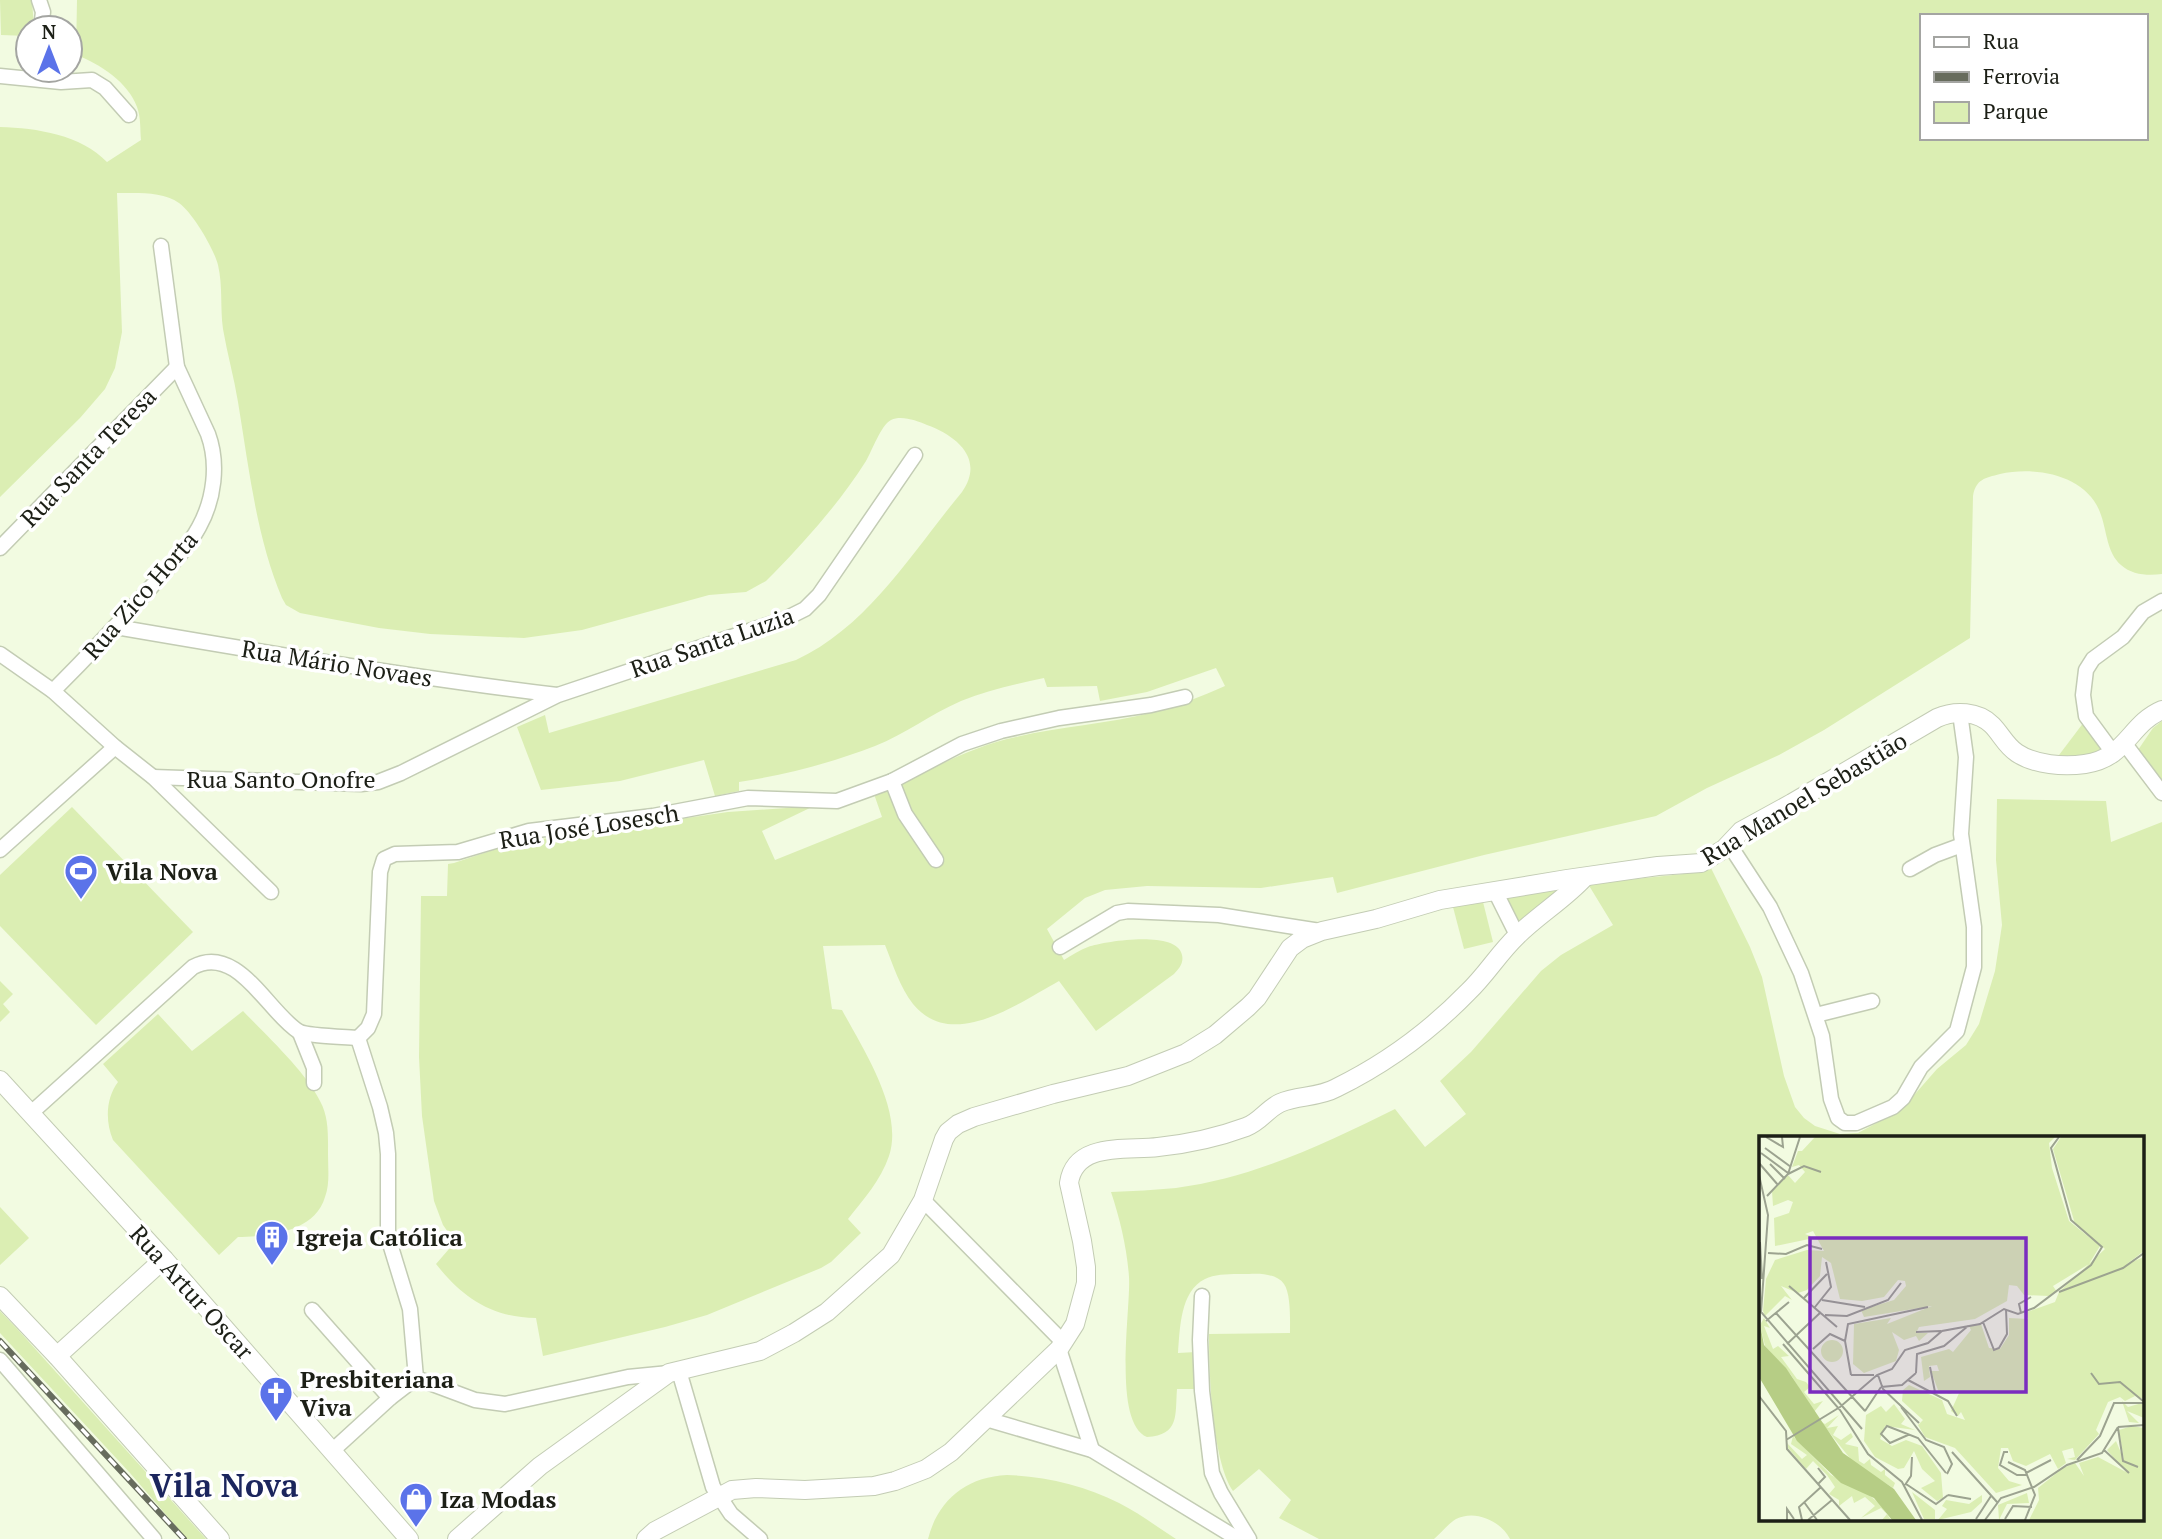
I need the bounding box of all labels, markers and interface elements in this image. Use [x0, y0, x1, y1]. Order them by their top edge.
north arrow [14, 14, 84, 84]
legend [1920, 14, 2148, 140]
text: N [42, 19, 57, 44]
text: Rua [1983, 27, 2019, 55]
text: Ferrovia [1983, 62, 2060, 90]
text: Parque [1983, 97, 2048, 125]
street label: Rua Santa Teresa [13, 380, 163, 534]
street label: Rua Zico Horta [76, 524, 204, 666]
street label: Rua Santa Luzia [626, 599, 798, 685]
street label: Rua Mário Novaes [239, 632, 435, 694]
street label: Rua Manoel Sebastião [1695, 724, 1913, 872]
street label: Rua Santo Onofre [186, 763, 376, 795]
street label: Rua José Losesch [497, 796, 681, 856]
sports icon: Vila Nova [62, 852, 100, 901]
place label: Vila Nova [106, 855, 218, 887]
inset map [1759, 1136, 2144, 1522]
street label: Rua Artur Oscar [123, 1218, 261, 1367]
building icon: Igreja Católica [253, 1218, 291, 1267]
place label: Igreja Católica [296, 1221, 464, 1253]
place label: Presbiteriana Viva [300, 1363, 455, 1423]
church icon: Presbiteriana Viva [257, 1374, 295, 1423]
district label: Vila Nova [149, 1464, 299, 1506]
shop icon: Iza Modas [397, 1480, 435, 1529]
place label: Iza Modas [440, 1483, 556, 1515]

